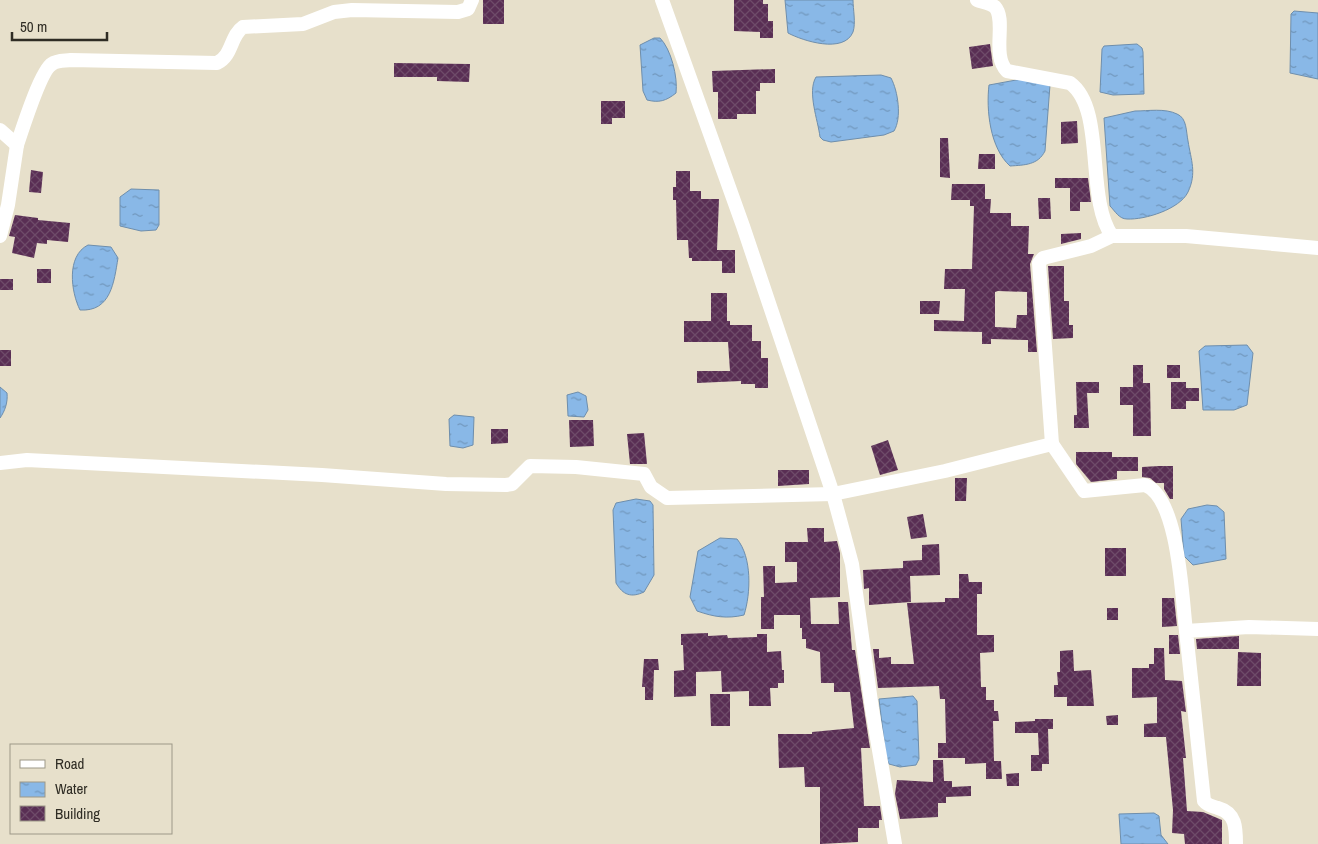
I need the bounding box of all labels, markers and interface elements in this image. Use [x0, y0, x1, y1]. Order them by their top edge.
scale bar [12, 10, 108, 42]
text: 50 m [20, 16, 47, 37]
legend [10, 744, 172, 834]
text: Road [55, 753, 84, 774]
text: Water [55, 778, 87, 799]
text: Building [55, 803, 100, 824]

